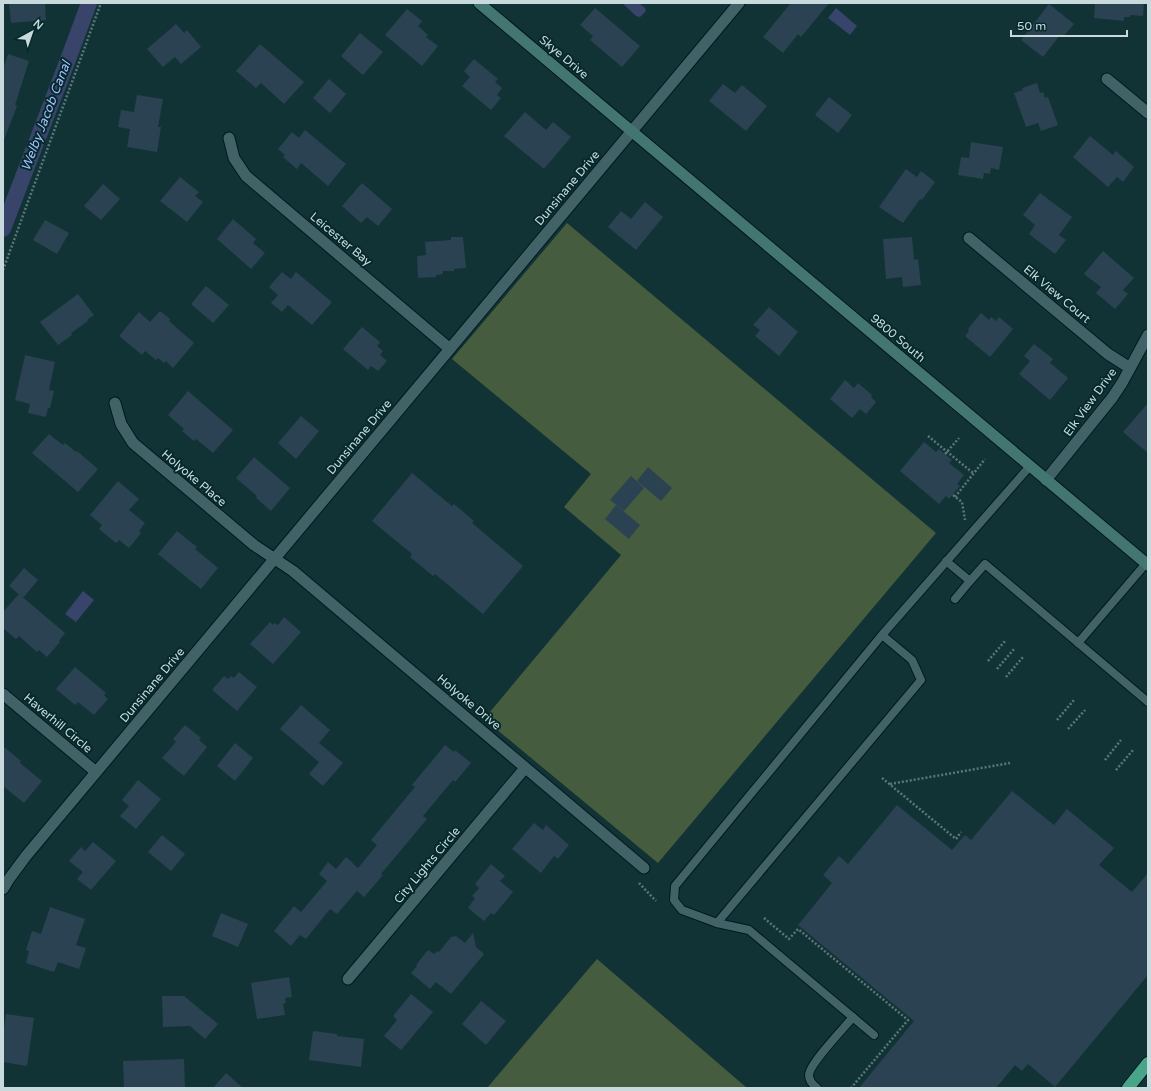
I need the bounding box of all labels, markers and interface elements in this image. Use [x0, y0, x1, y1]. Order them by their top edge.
north arrow [12, 12, 52, 52]
scale bar [1011, 12, 1127, 38]
text: N [31, 17, 46, 33]
text: 50 m [1017, 19, 1046, 33]
street label: Skye Drive [537, 32, 592, 82]
water label: Welby Jacob Canal [18, 57, 75, 173]
street label: Dunsinane Drive [532, 148, 602, 228]
street label: Leicester Bay [307, 209, 375, 269]
street label: Elk View Court [1021, 262, 1094, 326]
street label: 9800 South [868, 311, 928, 365]
street label: Elk View Drive [1061, 365, 1119, 439]
street label: Dunsinane Drive [324, 397, 394, 477]
street label: Holyoke Place [159, 447, 229, 509]
street label: Dunsinane Drive [117, 645, 187, 725]
street label: Holyoke Drive [434, 671, 504, 733]
street label: Haverhill Circle [21, 690, 95, 756]
street label: City Lights Circle [391, 824, 463, 906]

